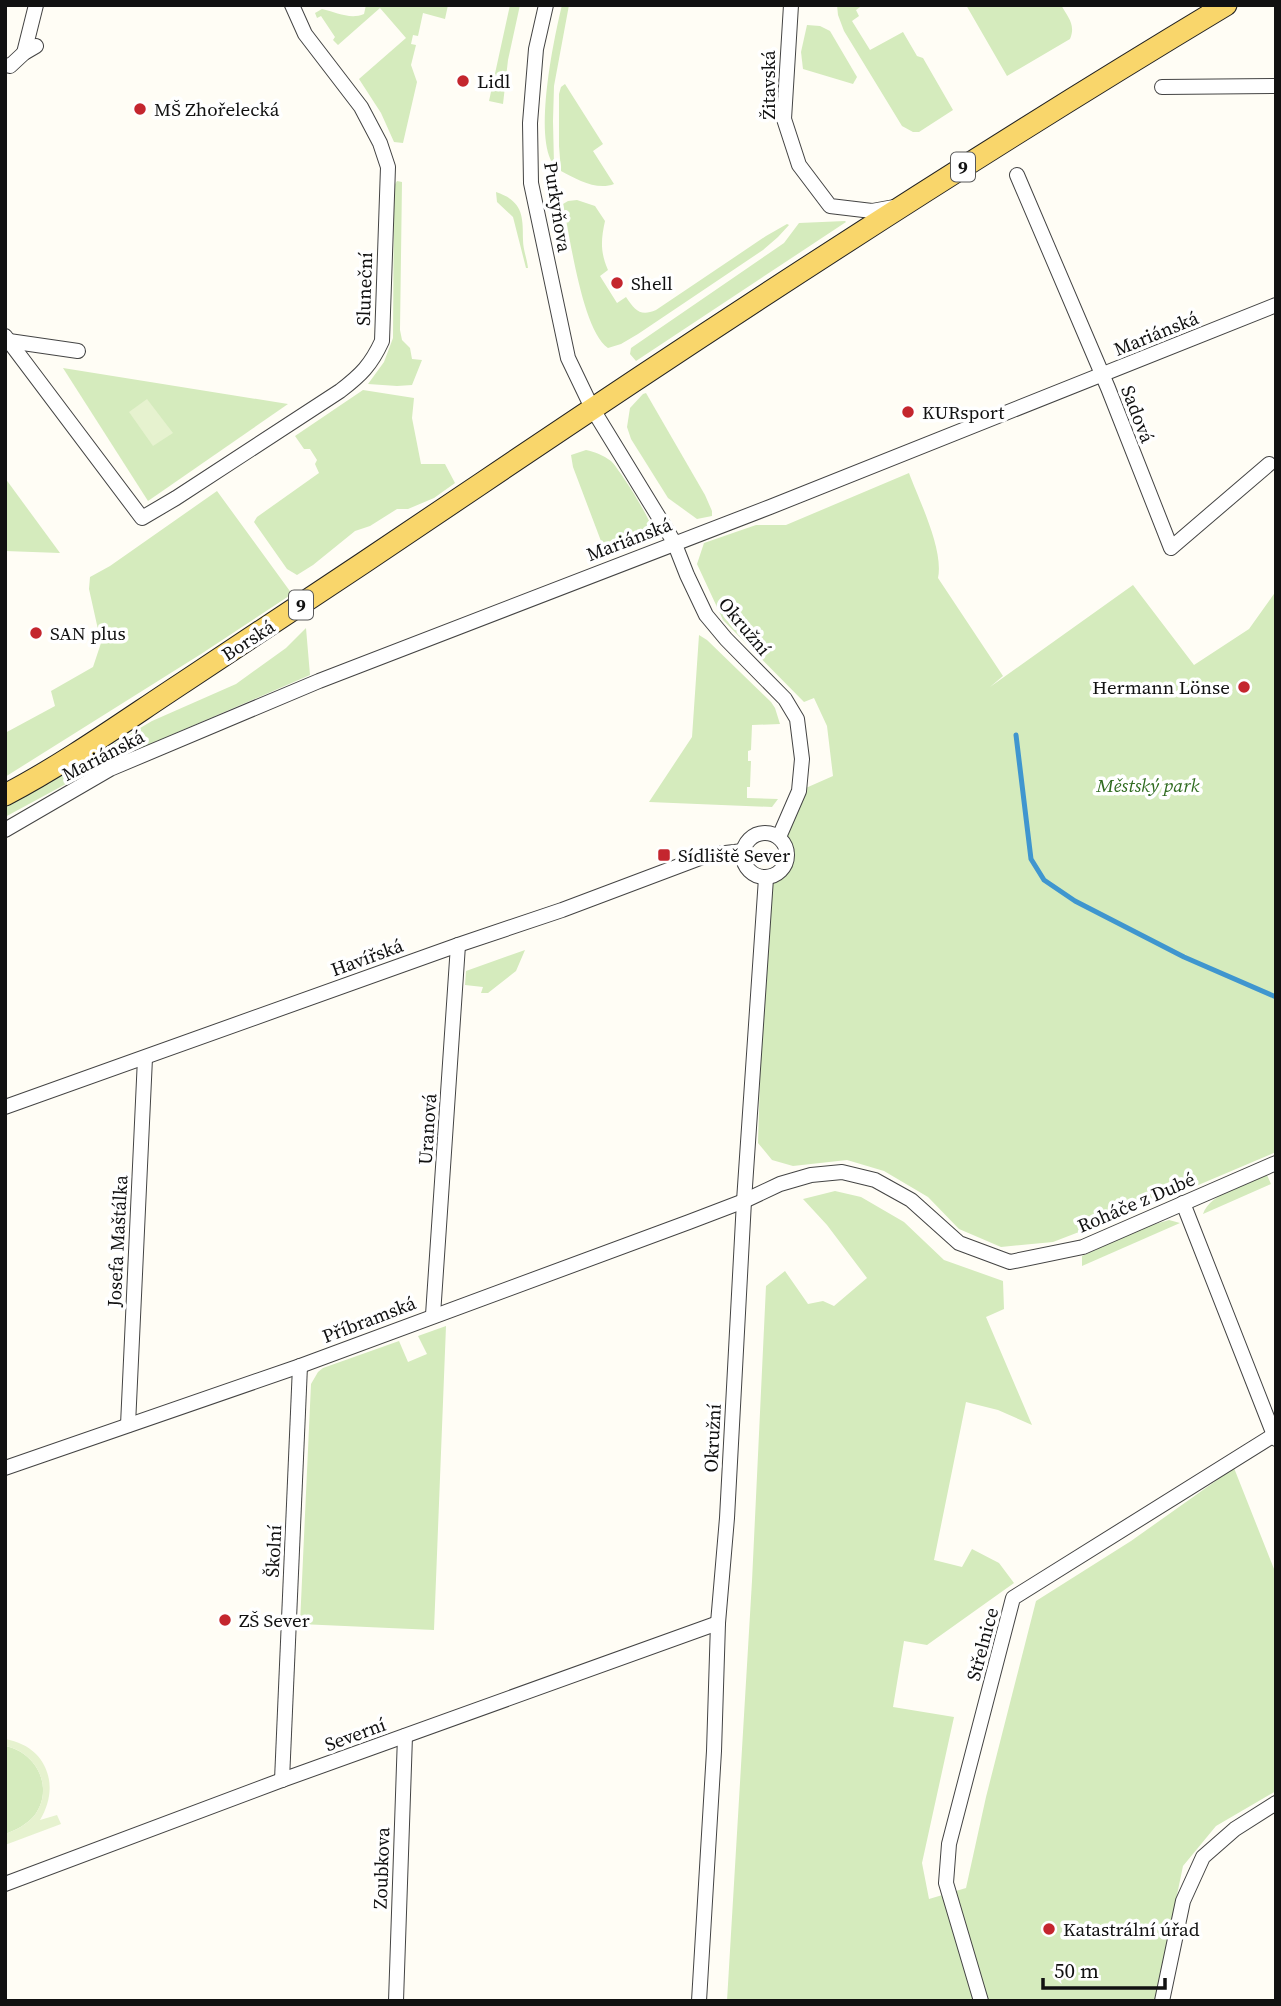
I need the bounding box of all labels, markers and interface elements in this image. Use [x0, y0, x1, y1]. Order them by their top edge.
street label: Žitavská [755, 50, 781, 120]
place label: Lidl [477, 68, 511, 94]
marker: Lidl [455, 73, 471, 89]
place label: MŠ Zhořelecká [154, 96, 280, 122]
marker: MŠ Zhořelecká [132, 101, 148, 117]
road number: 9 [951, 152, 975, 182]
street label: Purkyňova [538, 160, 578, 254]
street label: Sluneční [350, 251, 378, 326]
place label: Shell [631, 270, 673, 296]
marker: Shell [609, 275, 625, 291]
street label: Mariánská [1110, 304, 1203, 362]
street label: Sadová [1115, 382, 1161, 447]
place label: KURsport [922, 399, 1005, 425]
marker: KURsport [900, 404, 916, 420]
street label: Mariánská [583, 511, 676, 567]
road number: 9 [289, 590, 313, 620]
street label: Okružní [713, 591, 777, 661]
street label: Borská [216, 613, 280, 667]
place label: SAN plus [50, 620, 126, 646]
marker: SAN plus [28, 625, 44, 641]
place label: Hermann Lönse [1092, 674, 1230, 700]
marker: Hermann Lönse [1236, 679, 1252, 695]
street label: Mariánská [57, 723, 149, 787]
park label: Městský park [1096, 772, 1199, 798]
place label: Sídliště Sever [678, 842, 790, 868]
marker: Sídliště Sever [656, 847, 672, 863]
street label: Havířská [327, 932, 407, 982]
street label: Uranová [412, 1092, 442, 1166]
street label: Roháče z Dubé [1073, 1166, 1199, 1238]
street label: Josefa Maštálka [101, 1174, 133, 1309]
street label: Příbramská [318, 1289, 420, 1349]
street label: Okružní [697, 1403, 727, 1473]
street label: Školní [259, 1524, 287, 1578]
street label: Střelnice [960, 1604, 1004, 1684]
place label: ZŠ Sever [239, 1607, 310, 1633]
marker: ZŠ Sever [217, 1612, 233, 1628]
street label: Severní [321, 1711, 390, 1757]
street label: Zoubkova [367, 1826, 395, 1909]
place label: Katastrální úřad [1063, 1916, 1200, 1942]
marker: Katastrální úřad [1041, 1921, 1057, 1937]
scale bar [1043, 1946, 1166, 1990]
text: 50 m [1054, 1956, 1099, 1985]

